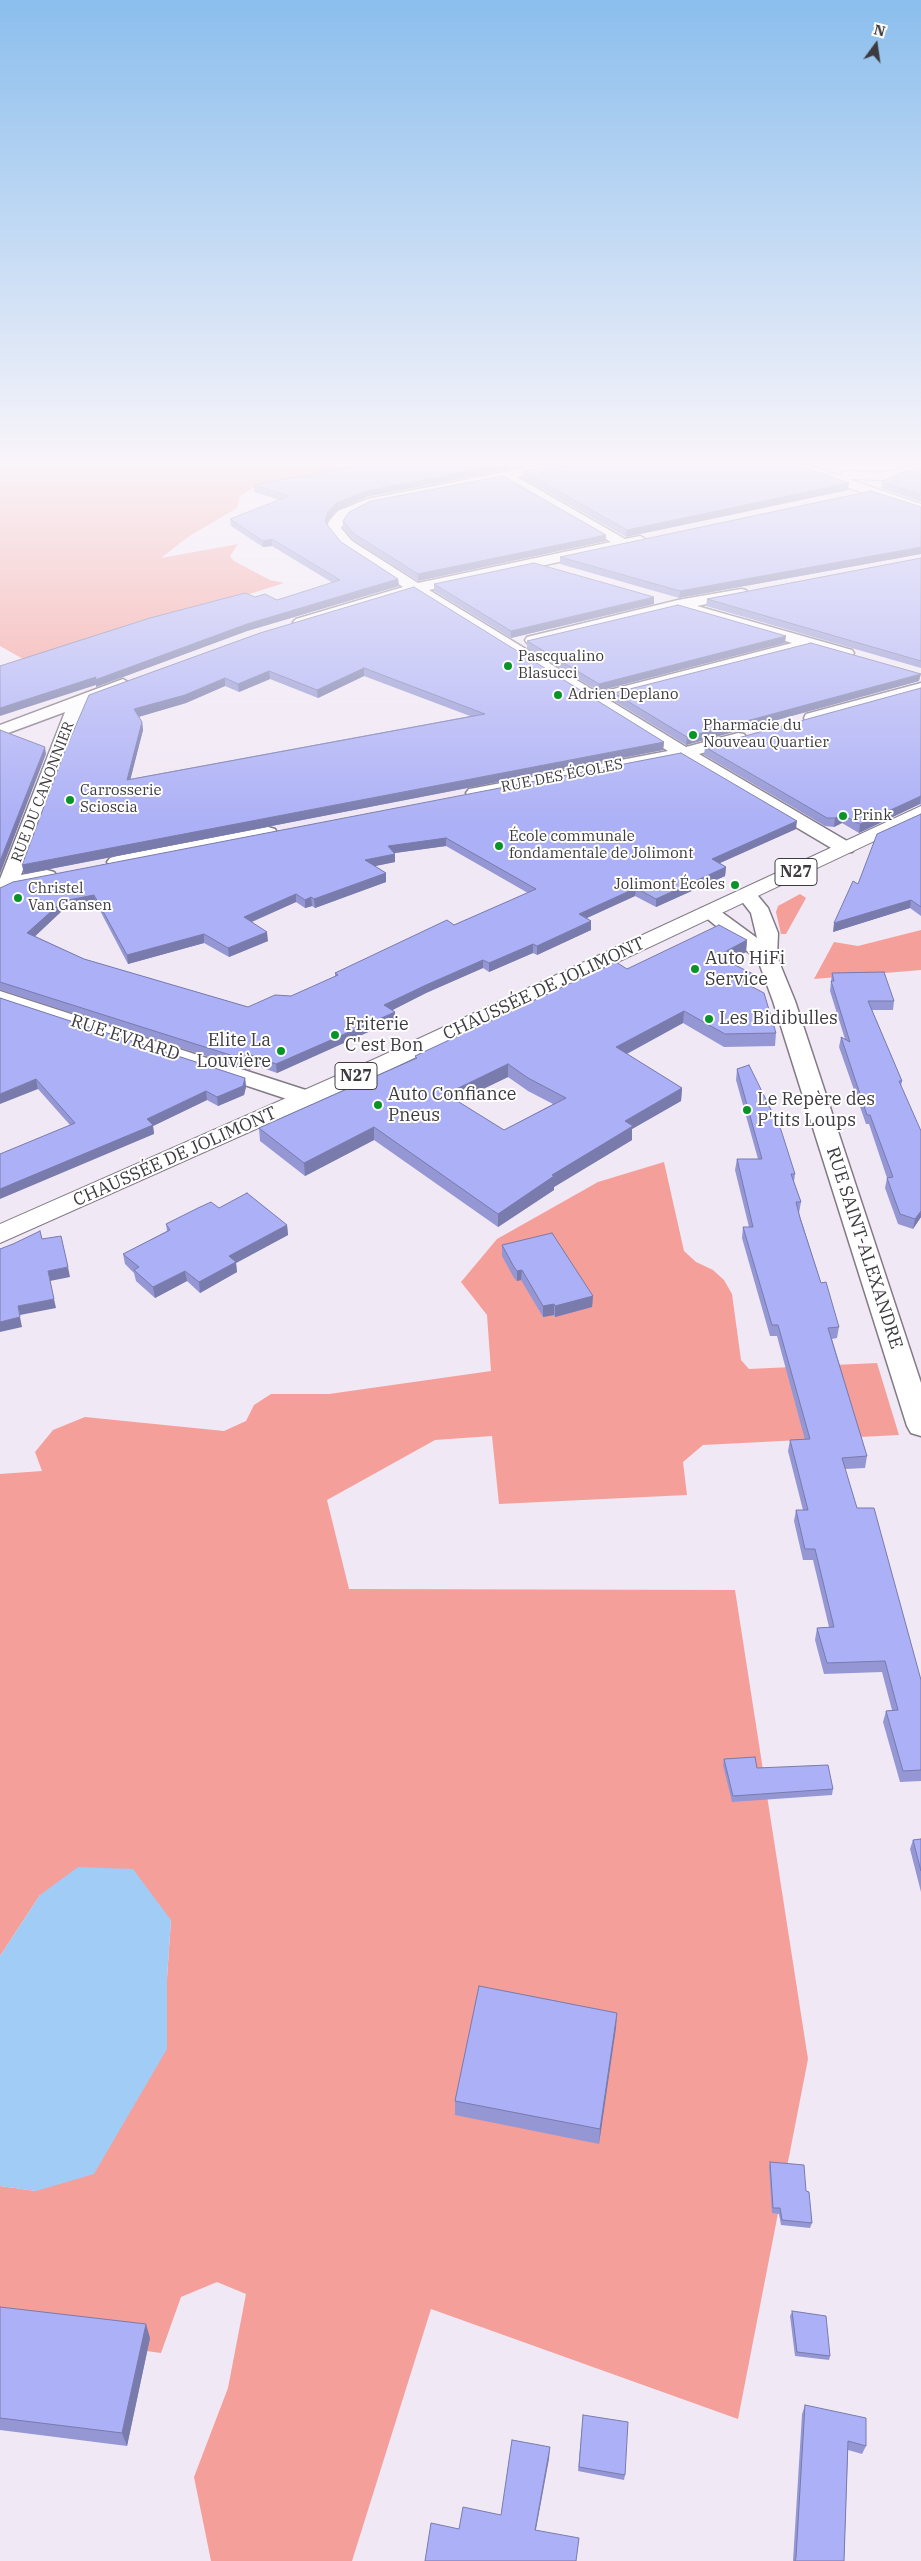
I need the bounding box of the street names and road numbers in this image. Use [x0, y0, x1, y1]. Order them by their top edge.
street label: RUE DU CANONNIER [8, 719, 78, 865]
street label: RUE DES ÉCOLES [500, 755, 624, 797]
road number: N27 [775, 859, 817, 886]
street label: CHAUSSÉE DE JOLIMONT [440, 933, 648, 1045]
street label: RUE EVRARD [68, 1010, 182, 1066]
road number: N27 [335, 1062, 377, 1090]
street label: CHAUSSÉE DE JOLIMONT [70, 1102, 280, 1212]
street label: RUE SAINT-ALEXANDRE [821, 1144, 907, 1352]

